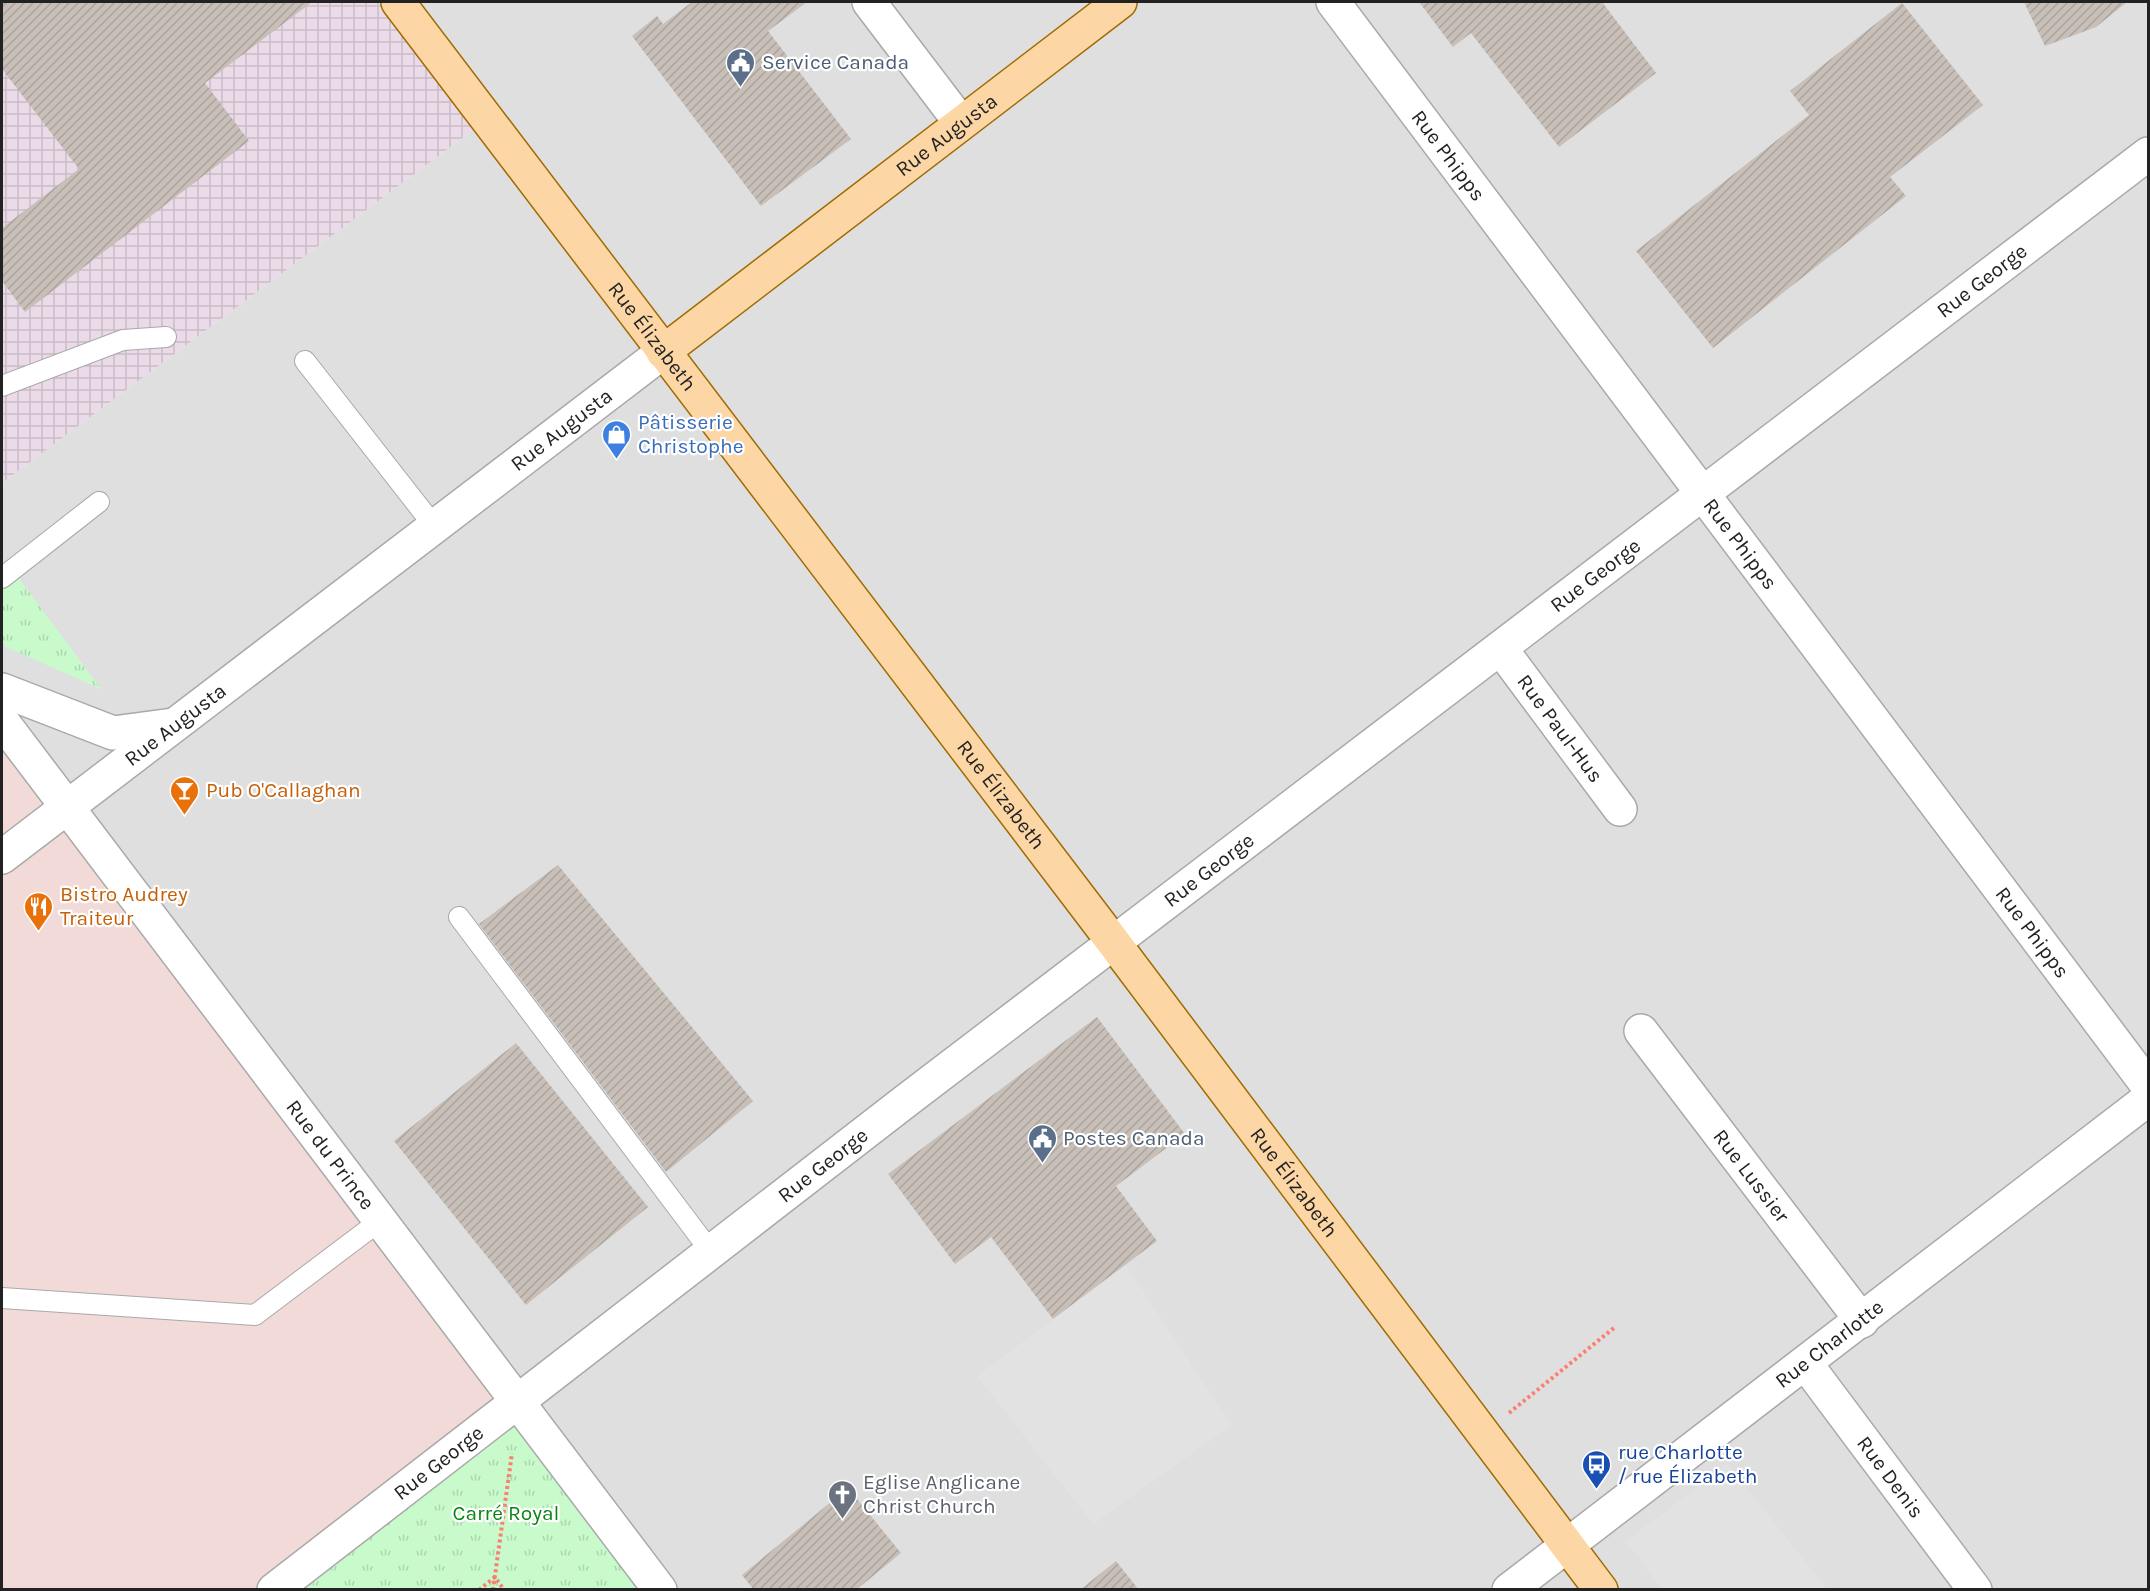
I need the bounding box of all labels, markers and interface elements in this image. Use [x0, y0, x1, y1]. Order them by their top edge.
public building icon: Service Canada [725, 46, 757, 88]
place label: Service Canada [762, 50, 909, 74]
street label: Rue Augusta [891, 89, 1002, 181]
street label: Rue Phipps [1406, 105, 1490, 206]
street label: Rue George [1932, 239, 2032, 323]
street label: Rue Élizabeth [603, 277, 701, 396]
street label: Rue Augusta [506, 383, 617, 476]
place label: Pâtisserie Christophe [638, 410, 744, 458]
shop icon: Pâtisserie Christophe [601, 418, 633, 460]
street label: Rue Phipps [1699, 494, 1782, 594]
street label: Rue George [1545, 533, 1645, 617]
street label: Rue Paul-Hus [1512, 670, 1608, 787]
street label: Rue Augusta [120, 678, 231, 771]
street label: Rue Élizabeth [952, 735, 1050, 854]
bar icon: Pub O'Callaghan [169, 774, 201, 816]
place label: Pub O'Callaghan [206, 778, 361, 802]
street label: Rue George [1159, 828, 1259, 912]
place label: Bistro Audrey Traiteur [60, 882, 188, 930]
street label: Rue Phipps [1991, 882, 2074, 983]
restaurant icon: Bistro Audrey Traiteur [23, 890, 55, 932]
street label: Rue du Prince [281, 1095, 380, 1214]
public building icon: Postes Canada [1026, 1122, 1058, 1164]
street label: Rue George [773, 1123, 872, 1207]
street label: Rue Élizabeth [1245, 1123, 1343, 1242]
street label: Rue Lussier [1708, 1124, 1795, 1227]
place label: Postes Canada [1063, 1126, 1205, 1150]
street label: Rue Charlotte [1770, 1295, 1888, 1393]
street label: Rue George [389, 1420, 488, 1505]
street label: Rue Denis [1852, 1431, 1929, 1523]
place label: rue Charlotte / rue Élizabeth [1618, 1440, 1757, 1488]
bus stop icon: rue Charlotte / rue Élizabeth [1581, 1448, 1613, 1490]
place label: Eglise Anglicane Christ Church [863, 1470, 1020, 1518]
church icon: Eglise Anglicane Christ Church [826, 1478, 858, 1520]
park label: Carré Royal [453, 1501, 559, 1525]

